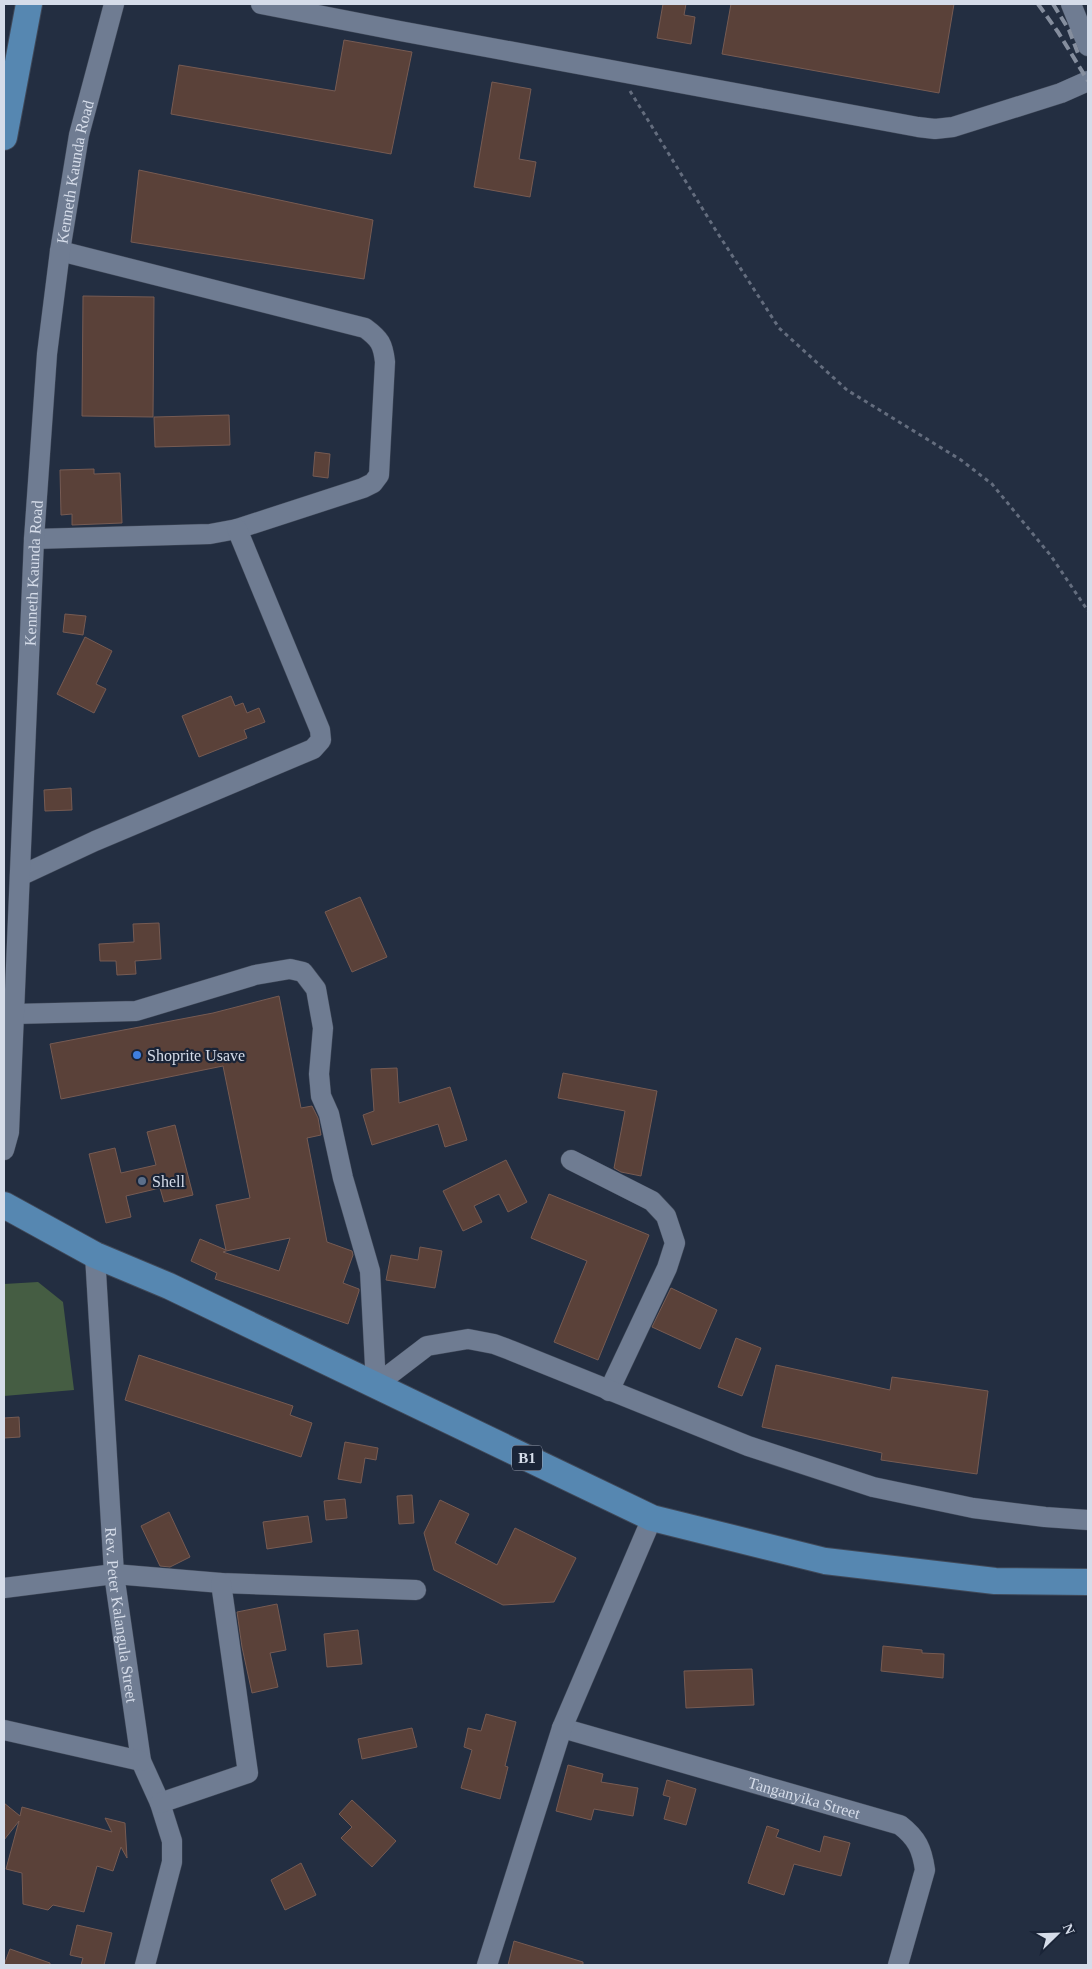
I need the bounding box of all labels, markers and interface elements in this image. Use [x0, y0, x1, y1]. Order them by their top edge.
street label: Kenneth Kaunda Road [53, 98, 97, 245]
street label: Kenneth Kaunda Road [21, 500, 46, 646]
place label: Shoprite Usave [147, 1047, 245, 1065]
marker: Shoprite Usave [131, 1049, 143, 1061]
place label: Shell [152, 1173, 185, 1190]
marker: Shell [136, 1175, 148, 1187]
road number: B1 [512, 1446, 542, 1470]
street label: Rev. Peter Kalangula Street [102, 1527, 141, 1704]
street label: Tanganyika Street [746, 1774, 863, 1822]
north arrow [1032, 1909, 1082, 1959]
text: N [1060, 1922, 1077, 1937]

